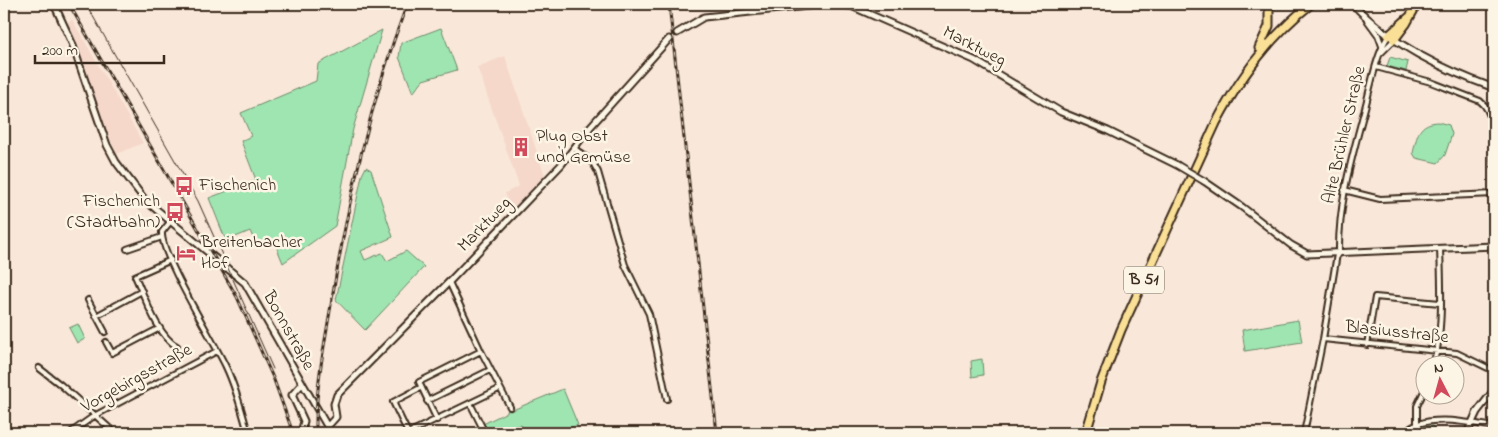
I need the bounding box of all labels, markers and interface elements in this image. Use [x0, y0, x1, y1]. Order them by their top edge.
street label: Marktweg [937, 20, 1010, 75]
scale bar [35, 32, 164, 64]
text: 200 m [42, 40, 78, 62]
street label: Alte Brühler Straße [1317, 63, 1374, 207]
place label: Plug Obst und Gemüse [536, 124, 631, 171]
building icon: Plug Obst und Gemüse [510, 136, 532, 158]
place label: Fischenich [198, 173, 276, 199]
bus stop icon: Fischenich [173, 175, 195, 197]
place label: Fischenich (Stadtbahn) [67, 189, 160, 236]
street label: Marktweg [452, 191, 519, 259]
bus stop icon: Fischenich (Stadtbahn) [164, 201, 186, 223]
place label: Breitenbacher Hof [200, 230, 303, 277]
hotel icon: Breitenbacher Hof [175, 242, 197, 264]
road number: B 51 [1124, 266, 1164, 294]
street label: Bonnstraße [255, 286, 321, 376]
street label: Blasiusstraße [1343, 315, 1451, 351]
street label: Vorgebirgsstraße [76, 337, 198, 422]
north arrow [1416, 354, 1466, 404]
text: N [1433, 358, 1445, 379]

